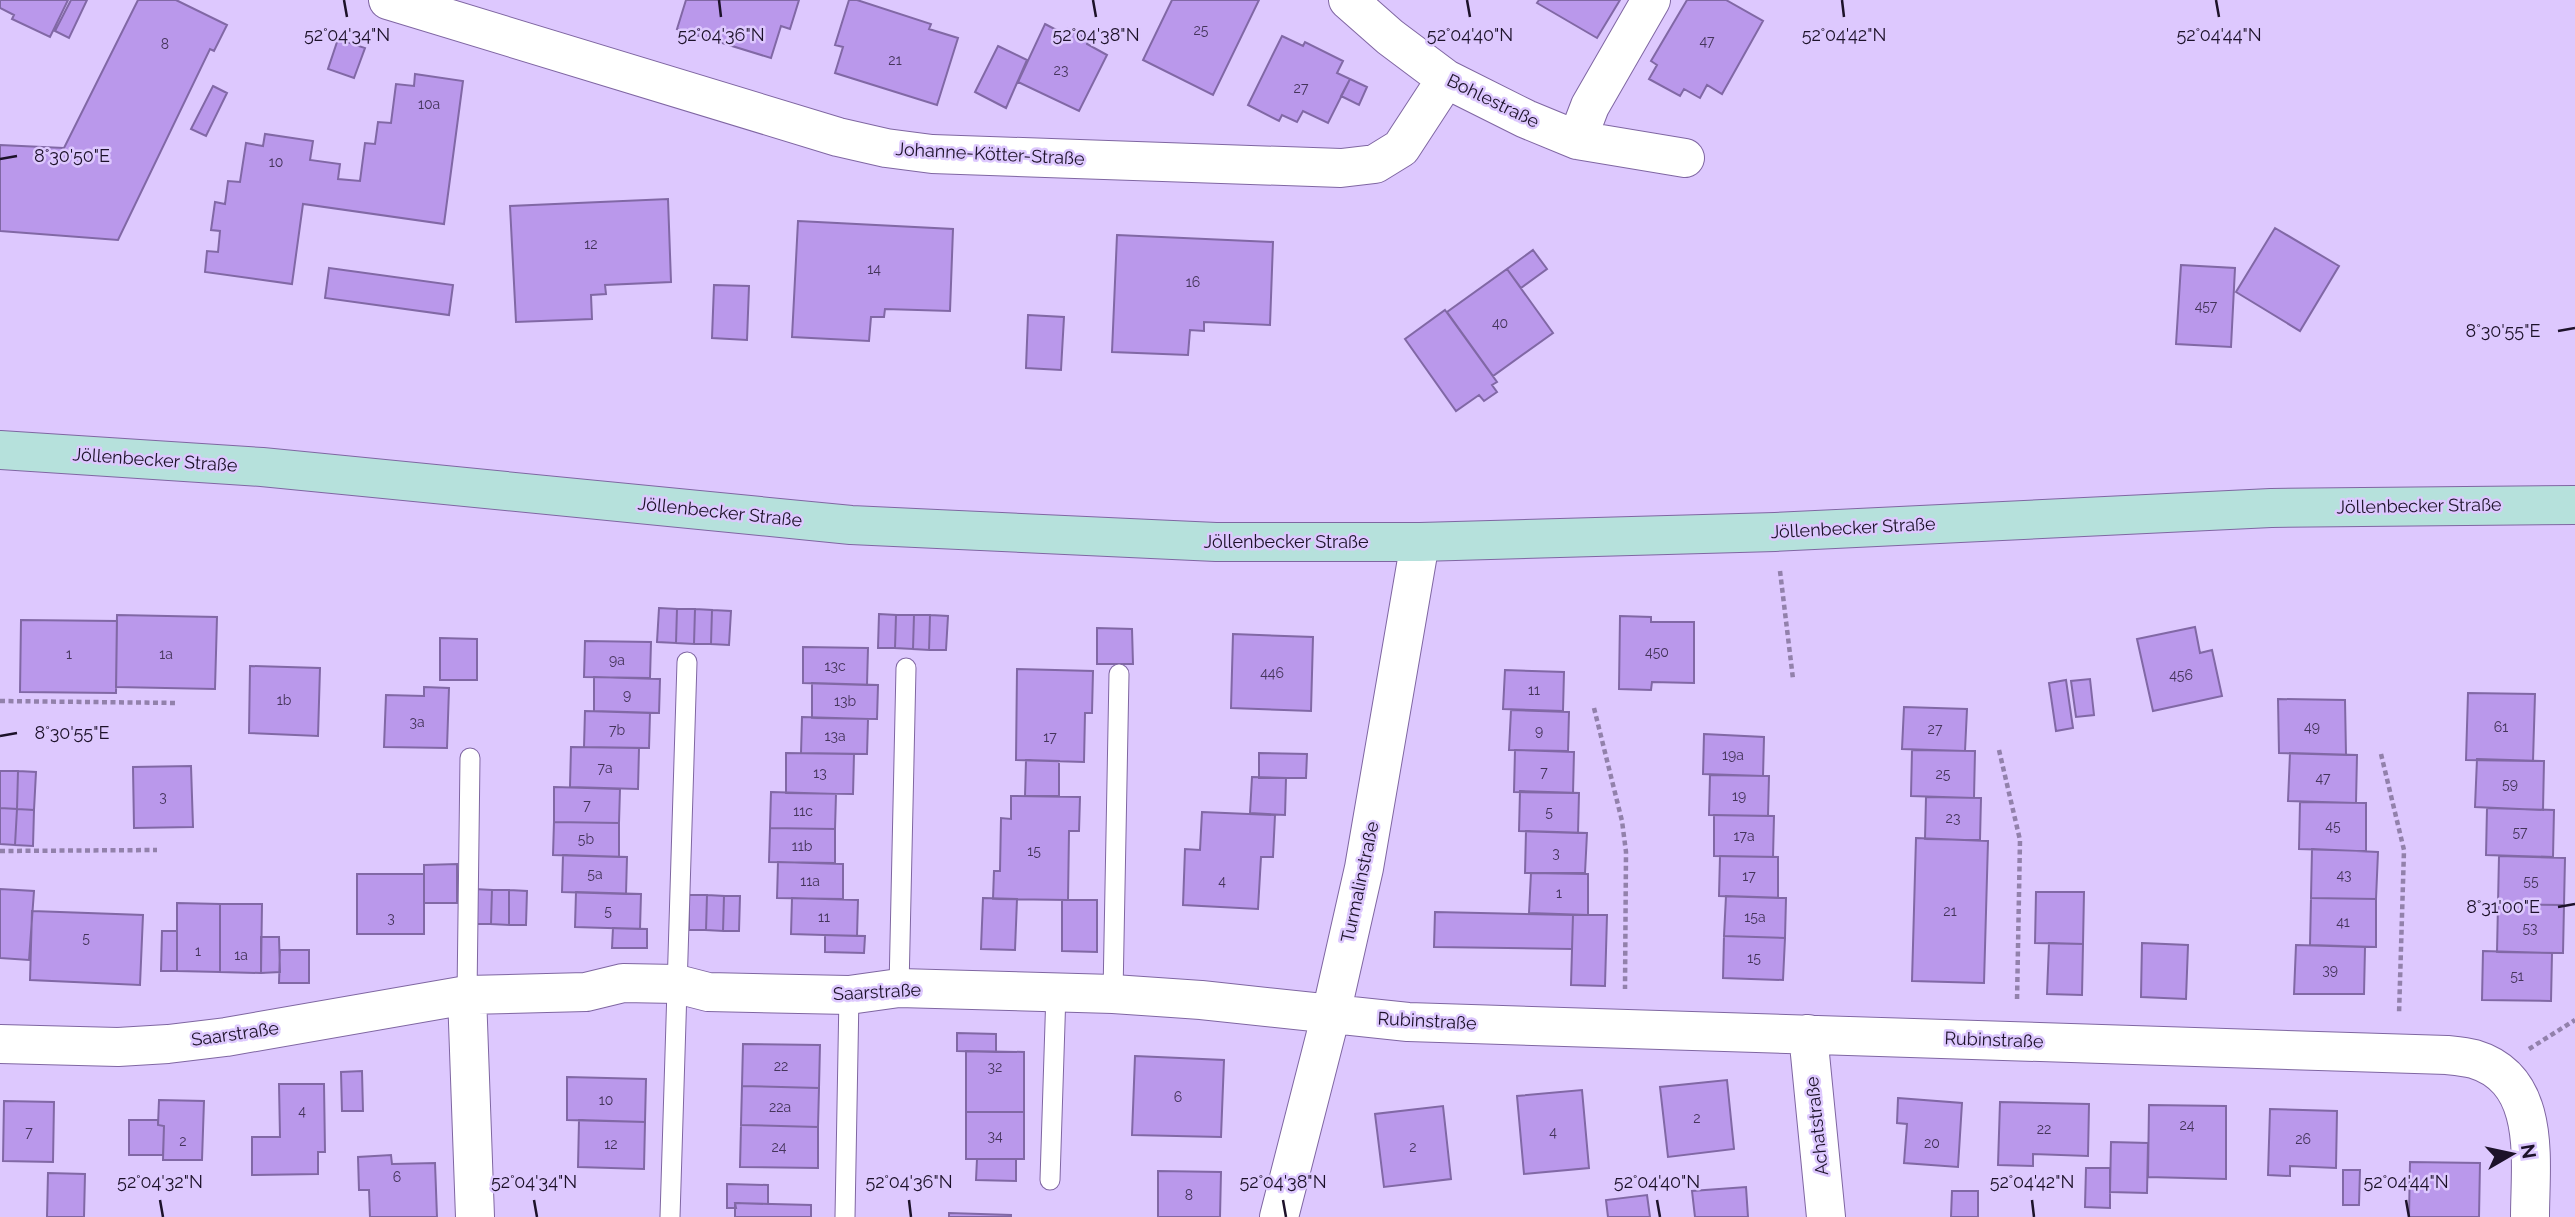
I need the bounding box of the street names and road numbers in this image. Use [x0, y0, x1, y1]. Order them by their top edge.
street label: Bohlestraße [1444, 69, 1543, 132]
street label: Johanne-Kötter-Straße [895, 138, 1086, 169]
street label: Jöllenbecker Straße [72, 443, 239, 476]
street label: Jöllenbecker Straße [637, 492, 804, 531]
street label: Jöllenbecker Straße [2336, 494, 2502, 517]
street label: Jöllenbecker Straße [1770, 513, 1936, 542]
street label: Jöllenbecker Straße [1203, 531, 1369, 552]
street label: Turmalinstraße [1336, 819, 1383, 944]
street label: Saarstraße [832, 979, 922, 1004]
street label: Rubinstraße [1377, 1007, 1478, 1034]
street label: Saarstraße [190, 1017, 280, 1050]
street label: Rubinstraße [1944, 1027, 2044, 1052]
street label: Achatstraße [1801, 1075, 1832, 1177]

